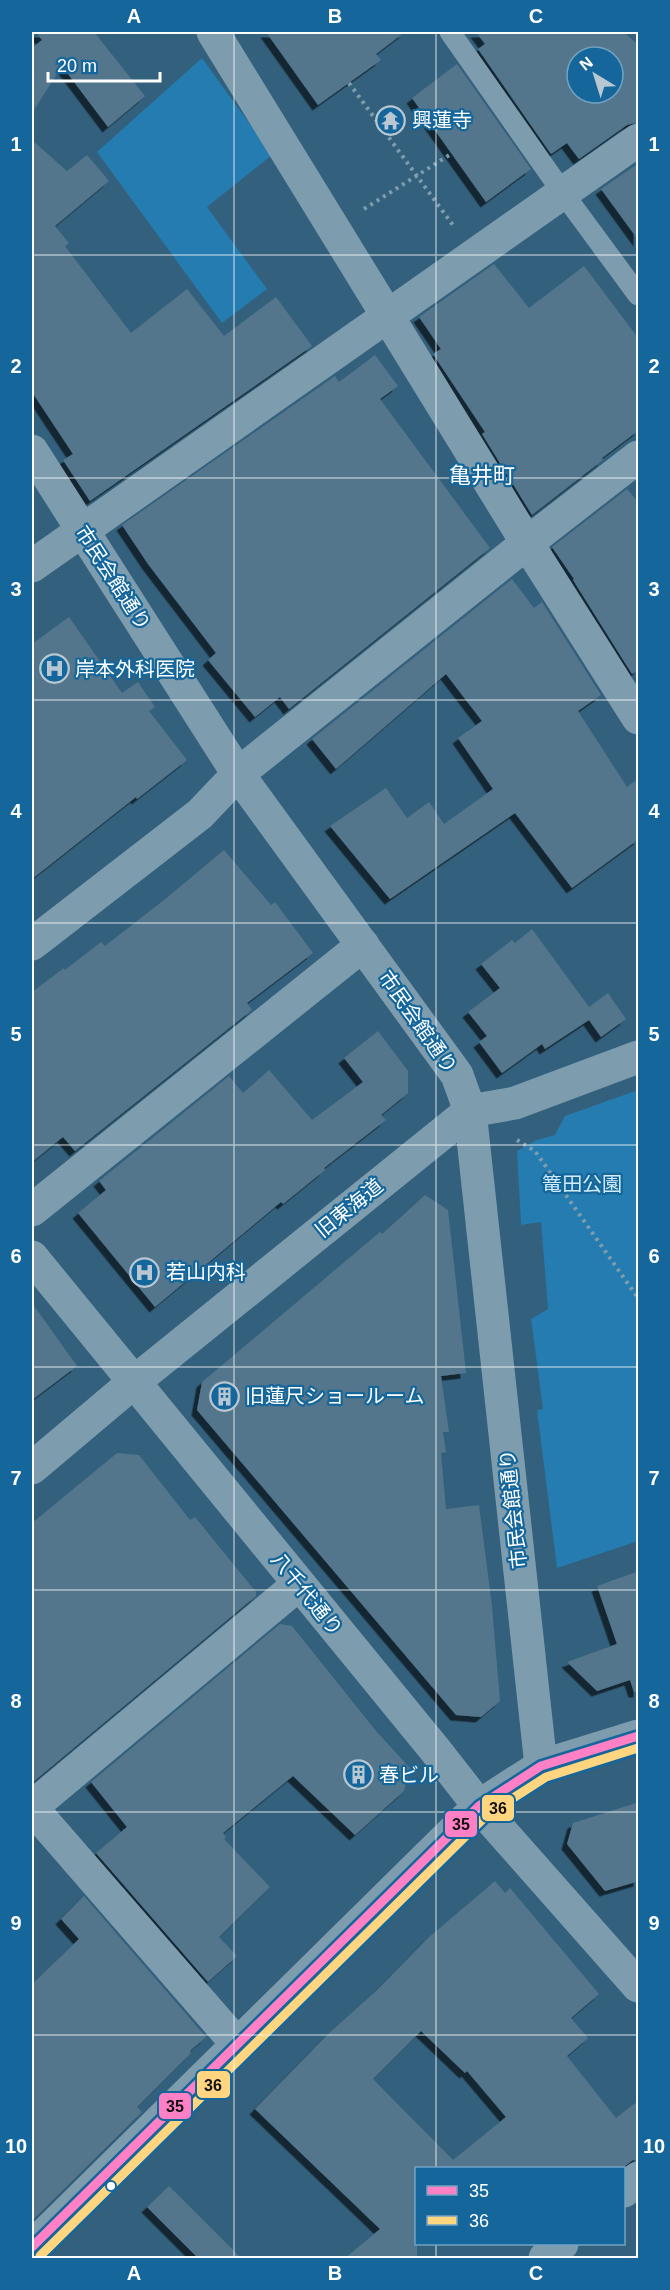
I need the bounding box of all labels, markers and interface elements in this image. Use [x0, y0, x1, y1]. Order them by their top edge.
text: A [127, 5, 141, 27]
text: B [328, 5, 342, 27]
text: C [529, 5, 543, 27]
scale bar [48, 45, 160, 83]
north arrow [565, 45, 625, 105]
text: N [576, 53, 596, 74]
text: 20 m [57, 56, 97, 76]
temple icon: 興蓮寺 [375, 104, 407, 136]
place label: 興蓮寺 [412, 109, 472, 131]
text: 1 [10, 133, 22, 155]
text: 1 [648, 133, 660, 155]
text: 2 [10, 355, 22, 377]
text: 2 [648, 355, 660, 377]
district label: 亀井町 [449, 463, 515, 488]
street label: 市民会館通り [71, 522, 155, 634]
text: 3 [10, 578, 22, 600]
text: 3 [648, 578, 660, 600]
hospital icon: 岸本外科医院 [38, 653, 70, 685]
place label: 岸本外科医院 [75, 658, 195, 680]
text: 4 [10, 800, 22, 822]
text: 4 [648, 800, 660, 822]
street label: 市民会館通り [375, 967, 461, 1077]
text: 5 [10, 1023, 22, 1045]
text: 5 [648, 1023, 660, 1045]
park label: 篭田公園 [542, 1173, 622, 1195]
street label: 旧東海道 [311, 1174, 387, 1242]
text: 6 [10, 1245, 22, 1267]
text: 6 [648, 1245, 660, 1267]
hospital icon: 若山内科 [129, 1256, 161, 1288]
place label: 若山内科 [166, 1261, 246, 1283]
building icon: 旧蓮尺ショールーム [208, 1380, 240, 1412]
place label: 旧蓮尺ショールーム [245, 1385, 424, 1407]
street label: 市民会館通り [496, 1448, 530, 1570]
text: 7 [10, 1467, 22, 1489]
text: 7 [648, 1467, 660, 1489]
street label: 八千代通り [267, 1548, 347, 1640]
text: 8 [10, 1690, 22, 1712]
text: 8 [648, 1690, 660, 1712]
building icon: 春ビル [342, 1759, 374, 1791]
place label: 春ビル [379, 1764, 439, 1786]
line badge: 36 [481, 1794, 515, 1822]
text: 36 [489, 1800, 507, 1817]
line badge: 35 [444, 1810, 478, 1838]
text: 35 [452, 1816, 470, 1833]
text: 9 [10, 1912, 22, 1934]
text: 9 [648, 1912, 660, 1934]
line badge: 36 [196, 2070, 231, 2099]
text: 36 [204, 2077, 222, 2094]
line badge: 35 [158, 2092, 192, 2120]
text: 35 [166, 2098, 184, 2115]
text: 10 [5, 2135, 27, 2157]
text: 10 [643, 2135, 665, 2157]
legend [415, 2167, 625, 2245]
unlabelled marker [105, 2180, 117, 2192]
text: 35 [469, 2181, 489, 2201]
text: 36 [469, 2211, 489, 2231]
text: A [127, 2262, 141, 2284]
text: B [328, 2262, 342, 2284]
text: C [529, 2262, 543, 2284]

